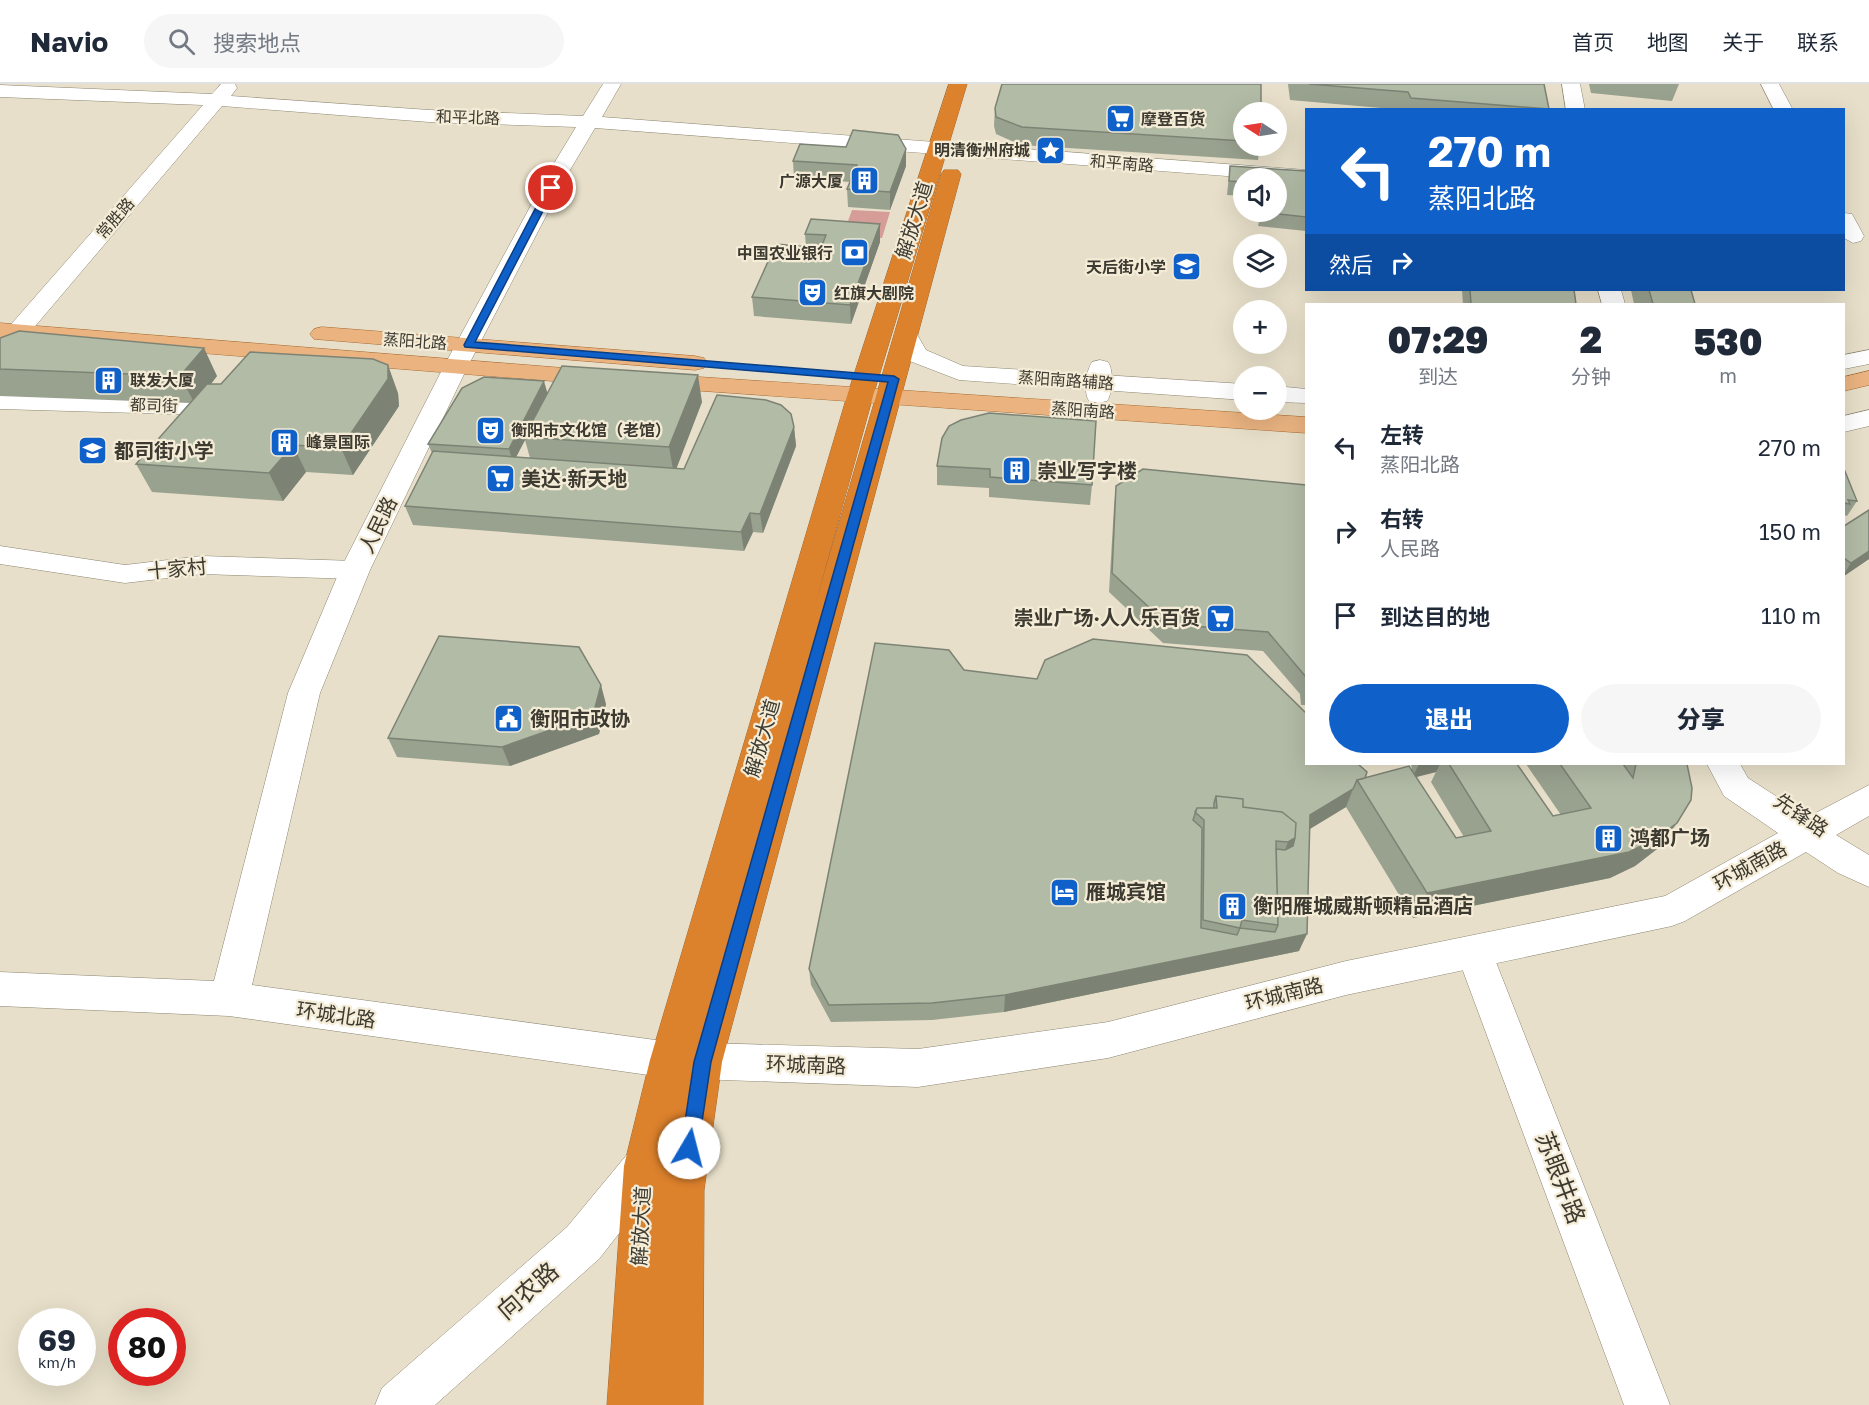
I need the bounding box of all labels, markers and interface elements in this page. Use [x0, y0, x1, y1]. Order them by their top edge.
search box [144, 14, 564, 68]
text: Navio [30, 25, 108, 58]
icon: search [165, 25, 198, 58]
text: 搜索地点 [213, 29, 301, 56]
text: 首页 [1572, 29, 1614, 55]
text: 地图 [1647, 29, 1689, 55]
text: 关于 [1722, 29, 1764, 55]
text: 联系 [1797, 29, 1839, 55]
north arrow [1233, 102, 1287, 156]
map controls [1233, 102, 1287, 420]
supermarket icon: 摩登百货 [1104, 103, 1136, 135]
street label: 和平北路 [436, 106, 500, 128]
place label: 摩登百货 [1141, 109, 1205, 129]
text: 270 m [1428, 126, 1551, 176]
icon: left [1329, 132, 1407, 210]
place icon: 明清衡州府城 [1035, 134, 1067, 166]
place label: 明清衡州府城 [934, 140, 1030, 160]
street label: 和平南路 [1089, 150, 1155, 176]
pin [525, 162, 576, 213]
building icon: 广源大厦 [848, 165, 880, 197]
button: sound [1233, 168, 1287, 222]
icon: arrive [534, 171, 567, 204]
place label: 广源大厦 [779, 171, 843, 191]
street label: 解放大道 [890, 178, 936, 261]
text: 蒸阳北路 [1428, 182, 1536, 214]
street label: 常胜路 [92, 193, 138, 243]
button: layers [1233, 234, 1287, 288]
bank icon: 中国农业银行 [838, 237, 870, 269]
place label: 中国农业银行 [737, 243, 833, 263]
icon: right [1385, 246, 1418, 279]
school or university icon: 天后街小学 [1171, 251, 1203, 283]
text: 然后 [1329, 251, 1373, 278]
place label: 天后街小学 [1086, 257, 1166, 277]
theatre icon: 红旗大剧院 [797, 277, 829, 309]
place label: 红旗大剧院 [834, 283, 914, 303]
button: + [1233, 300, 1287, 354]
text: 07:29 [1387, 318, 1489, 361]
text: 2 [1580, 318, 1602, 361]
text: 530 [1693, 320, 1763, 363]
street label: 蒸阳北路 [382, 329, 448, 353]
text: m [1719, 363, 1737, 387]
building icon: 联发大厦 [93, 364, 125, 396]
text: 到达 [1418, 364, 1458, 388]
text: 分钟 [1571, 364, 1611, 388]
button: − [1233, 366, 1287, 420]
street label: 蒸阳南路辅路 [1017, 367, 1115, 393]
place label: 联发大厦 [130, 370, 194, 390]
street label: 都司街 [130, 394, 178, 416]
street label: 蒸阳南路 [1050, 398, 1116, 422]
theatre icon: 衡阳市文化馆（老馆） [474, 414, 506, 446]
place label: 衡阳市文化馆（老馆） [511, 420, 671, 440]
text: 左转 [1380, 421, 1424, 448]
building icon: 峰景国际 [269, 426, 301, 458]
icon: left [1329, 431, 1362, 464]
place label: 峰景国际 [306, 432, 370, 452]
text: 270 m [1758, 434, 1821, 461]
school or university icon: 都司街小学 [77, 435, 109, 467]
place label: 都司街小学 [114, 438, 214, 462]
text: 蒸阳北路 [1380, 452, 1460, 476]
building icon: 崇业写字楼 [1000, 455, 1032, 487]
place label: 崇业写字楼 [1037, 458, 1137, 482]
supermarket icon: 美达·新天地 [484, 463, 516, 495]
place label: 美达·新天地 [521, 466, 627, 490]
street label: 人民路 [353, 492, 401, 557]
text: 右转 [1380, 505, 1424, 532]
icon: right [1329, 515, 1362, 548]
text: 150 m [1759, 518, 1821, 545]
text: 人民路 [1380, 536, 1440, 560]
street label: 十家村 [146, 553, 208, 583]
icon: arrive [1329, 599, 1362, 632]
supermarket icon: 崇业广场·人人乐百货 [1205, 602, 1237, 634]
text: 110 m [1761, 602, 1821, 629]
text: 到达目的地 [1380, 603, 1490, 630]
place label: 崇业广场·人人乐百货 [1014, 605, 1200, 629]
button: 退出 [1329, 684, 1569, 753]
button: 分享 [1581, 684, 1821, 753]
street label: 解放大道 [738, 696, 784, 779]
public building icon: 衡阳市政协 [493, 703, 525, 735]
place label: 衡阳市政协 [530, 706, 630, 730]
street label: 先锋路 [1770, 787, 1833, 841]
building icon: 鸿都广场 [1593, 822, 1625, 854]
place label: 鸿都广场 [1630, 825, 1710, 849]
street label: 环城南路 [1709, 835, 1790, 895]
hotel icon: 雁城宾馆 [1049, 876, 1081, 908]
place label: 雁城宾馆 [1086, 879, 1166, 903]
building icon: 衡阳雁城威斯顿精品酒店 [1216, 890, 1248, 922]
place label: 衡阳雁城威斯顿精品酒店 [1253, 893, 1473, 917]
street label: 环城南路 [1242, 972, 1325, 1014]
street label: 环城北路 [295, 997, 377, 1031]
street label: 环城南路 [766, 1051, 846, 1077]
position arrow [657, 1116, 721, 1180]
street label: 苏眼井路 [1531, 1127, 1592, 1227]
street label: 解放大道 [626, 1185, 654, 1267]
street label: 向农路 [490, 1255, 564, 1324]
speed limit sign: 80 [108, 1308, 186, 1386]
text: 69 [38, 1322, 76, 1358]
text: km/h [38, 1353, 76, 1371]

